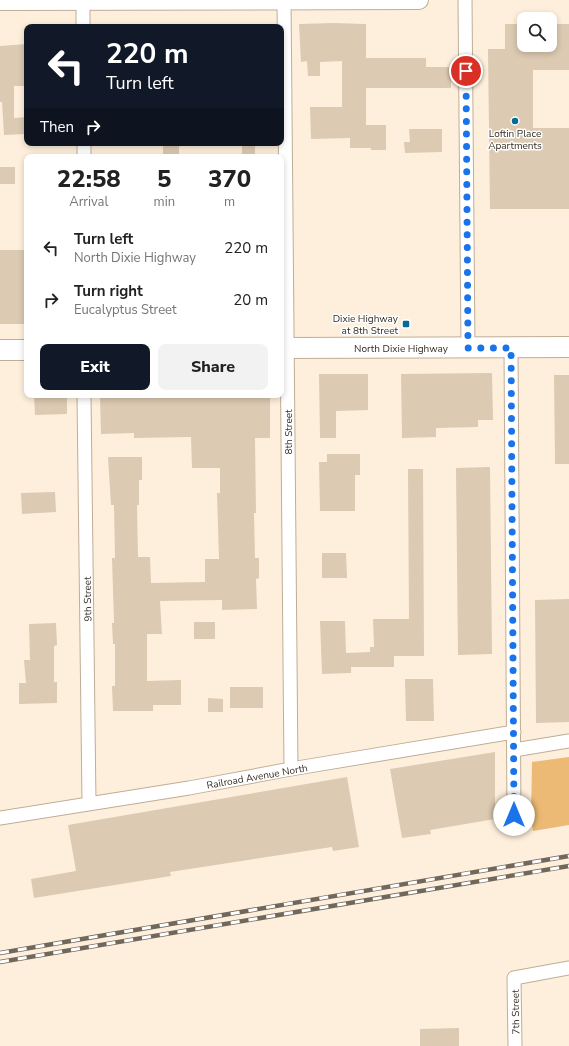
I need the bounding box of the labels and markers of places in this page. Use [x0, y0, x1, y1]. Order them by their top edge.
pin [449, 54, 483, 88]
marker: Loftin Place Apartments [510, 116, 520, 126]
place label: Loftin Place Apartments [488, 127, 542, 153]
place label: Dixie Highway at 8th Street [333, 312, 399, 338]
marker: Dixie Highway at 8th Street [401, 319, 411, 329]

